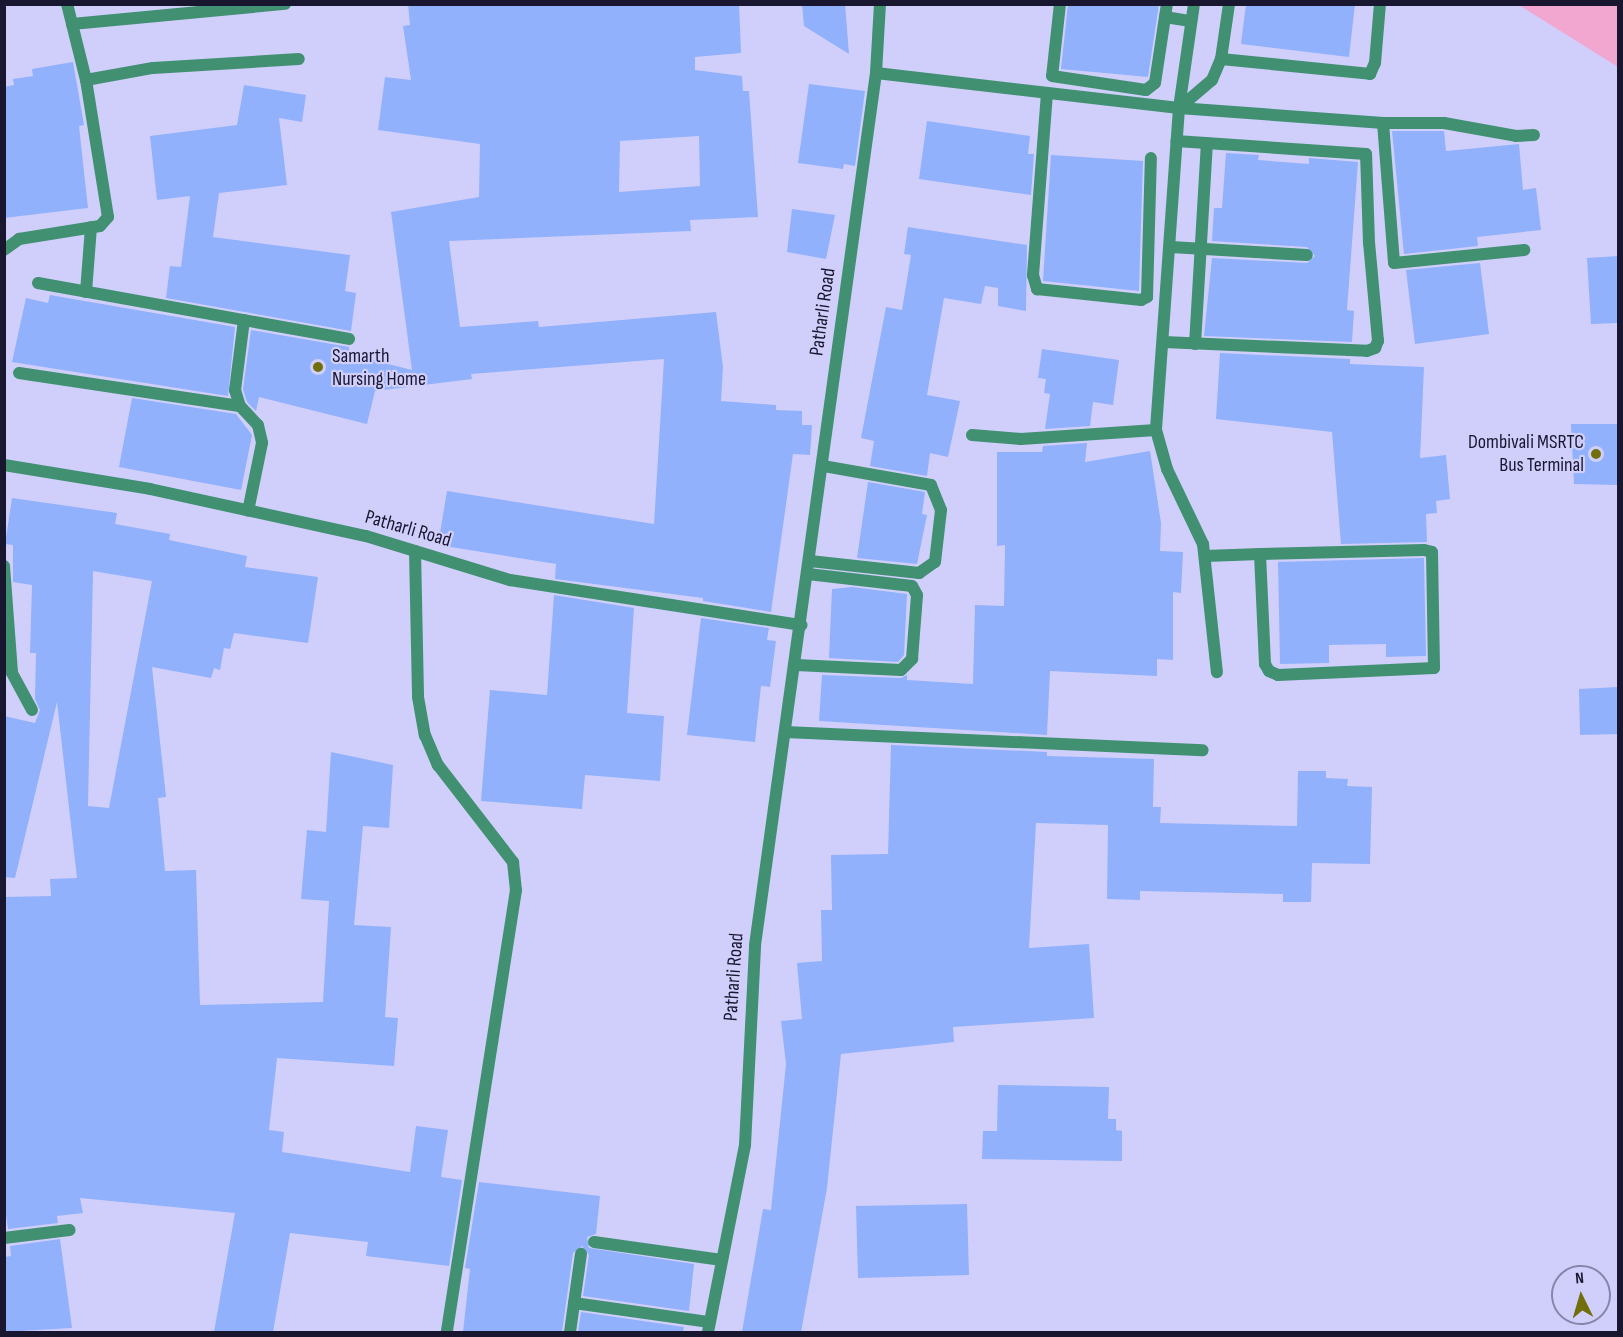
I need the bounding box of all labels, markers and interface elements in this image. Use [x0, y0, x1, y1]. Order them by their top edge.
street label: Patharli Road [805, 267, 841, 357]
place label: Samarth Nursing Home [332, 344, 426, 391]
marker: Samarth Nursing Home [309, 358, 327, 376]
place label: Dombivali MSRTC Bus Terminal [1468, 430, 1584, 477]
marker: Dombivali MSRTC Bus Terminal [1589, 447, 1603, 461]
street label: Patharli Road [362, 505, 454, 553]
street label: Patharli Road [719, 932, 749, 1022]
north arrow [1551, 1265, 1611, 1325]
text: N [1574, 1269, 1585, 1288]

